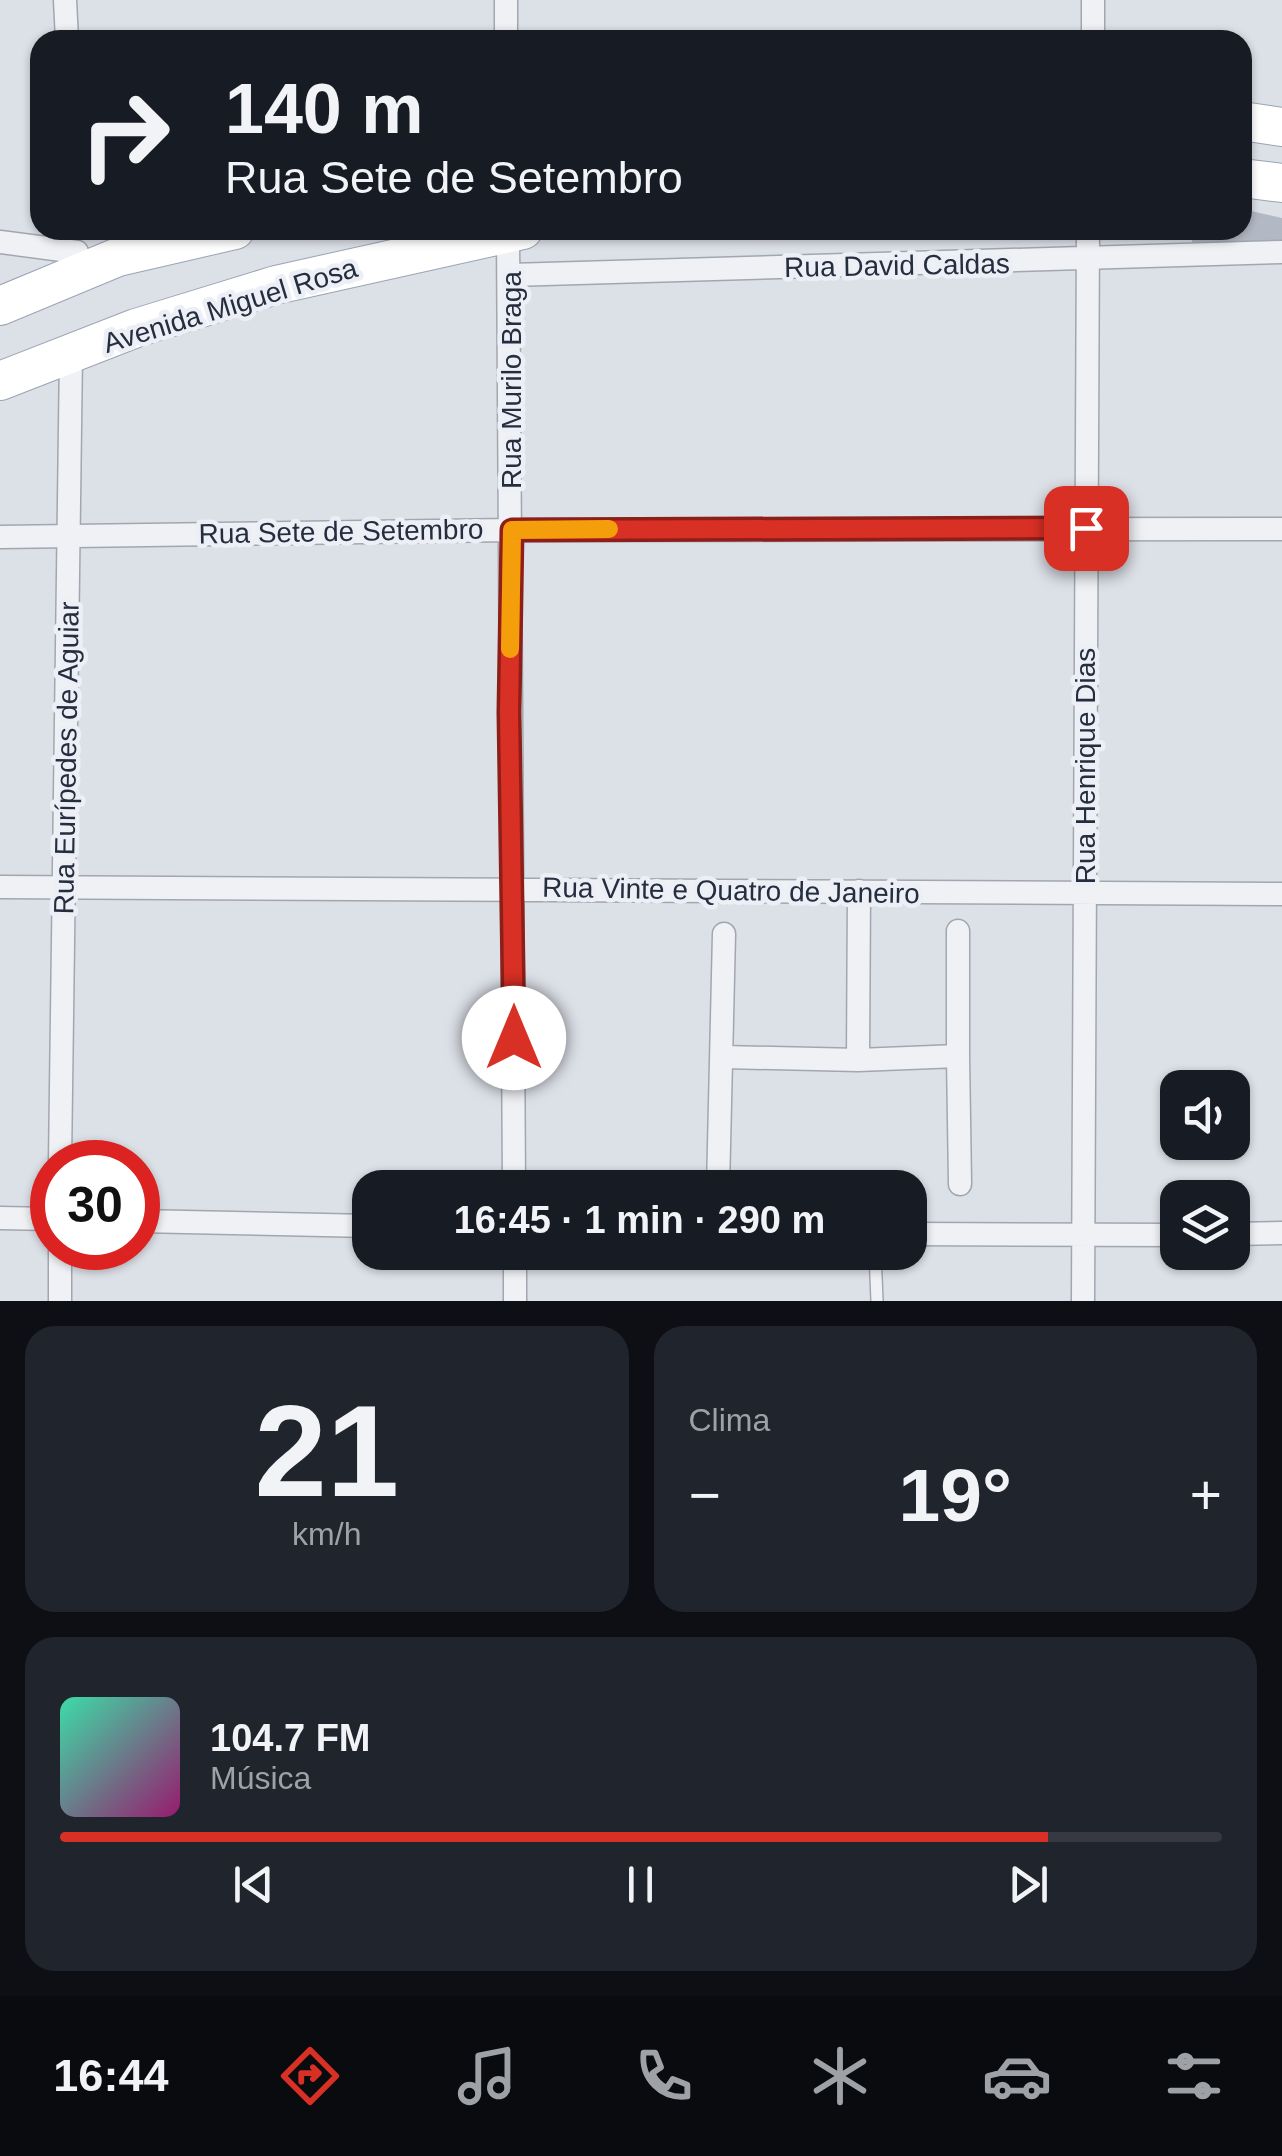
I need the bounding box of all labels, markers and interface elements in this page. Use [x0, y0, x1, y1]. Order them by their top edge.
icon: right [60, 70, 190, 200]
text: 140 m [225, 70, 423, 148]
text: Rua Sete de Setembro [225, 152, 683, 203]
street label: Rua David Caldas [784, 248, 1010, 283]
street label: Avenida Miguel Rosa [99, 252, 361, 359]
street label: Rua Murilo Braga [496, 271, 527, 489]
pin [1044, 486, 1129, 571]
icon: arrive [1059, 501, 1114, 556]
street label: Rua Sete de Setembro [198, 514, 484, 549]
street label: Rua Eurípedes de Aguiar [48, 601, 85, 915]
street label: Rua Henrique Dias [1070, 648, 1101, 884]
street label: Rua Vinte e Quatro de Janeiro [542, 872, 920, 909]
position arrow [462, 986, 566, 1090]
map controls [1160, 1070, 1250, 1270]
button: sound [1160, 1070, 1250, 1160]
speed limit sign: 30 [30, 1140, 160, 1270]
button: layers [1160, 1180, 1250, 1270]
text: 16:45 · 1 min · 290 m [454, 1199, 825, 1241]
text: 21 [254, 1378, 399, 1524]
text: Clima [689, 1402, 770, 1438]
text: 19° [899, 1453, 1012, 1537]
text: − [689, 1464, 721, 1526]
text: + [1190, 1464, 1222, 1526]
text: km/h [292, 1516, 361, 1552]
text: 104.7 FM [210, 1717, 371, 1759]
text: Música [210, 1760, 311, 1796]
icon: previous [226, 1857, 281, 1912]
icon: pause [613, 1857, 668, 1912]
icon: next [1001, 1857, 1056, 1912]
icon: directions [275, 2041, 345, 2111]
icon: music [452, 2041, 522, 2111]
icon: phone [629, 2041, 699, 2111]
icon: climate [805, 2041, 875, 2111]
icon: car [982, 2041, 1052, 2111]
icon: filters [1159, 2041, 1229, 2111]
text: 16:44 [53, 2050, 168, 2101]

